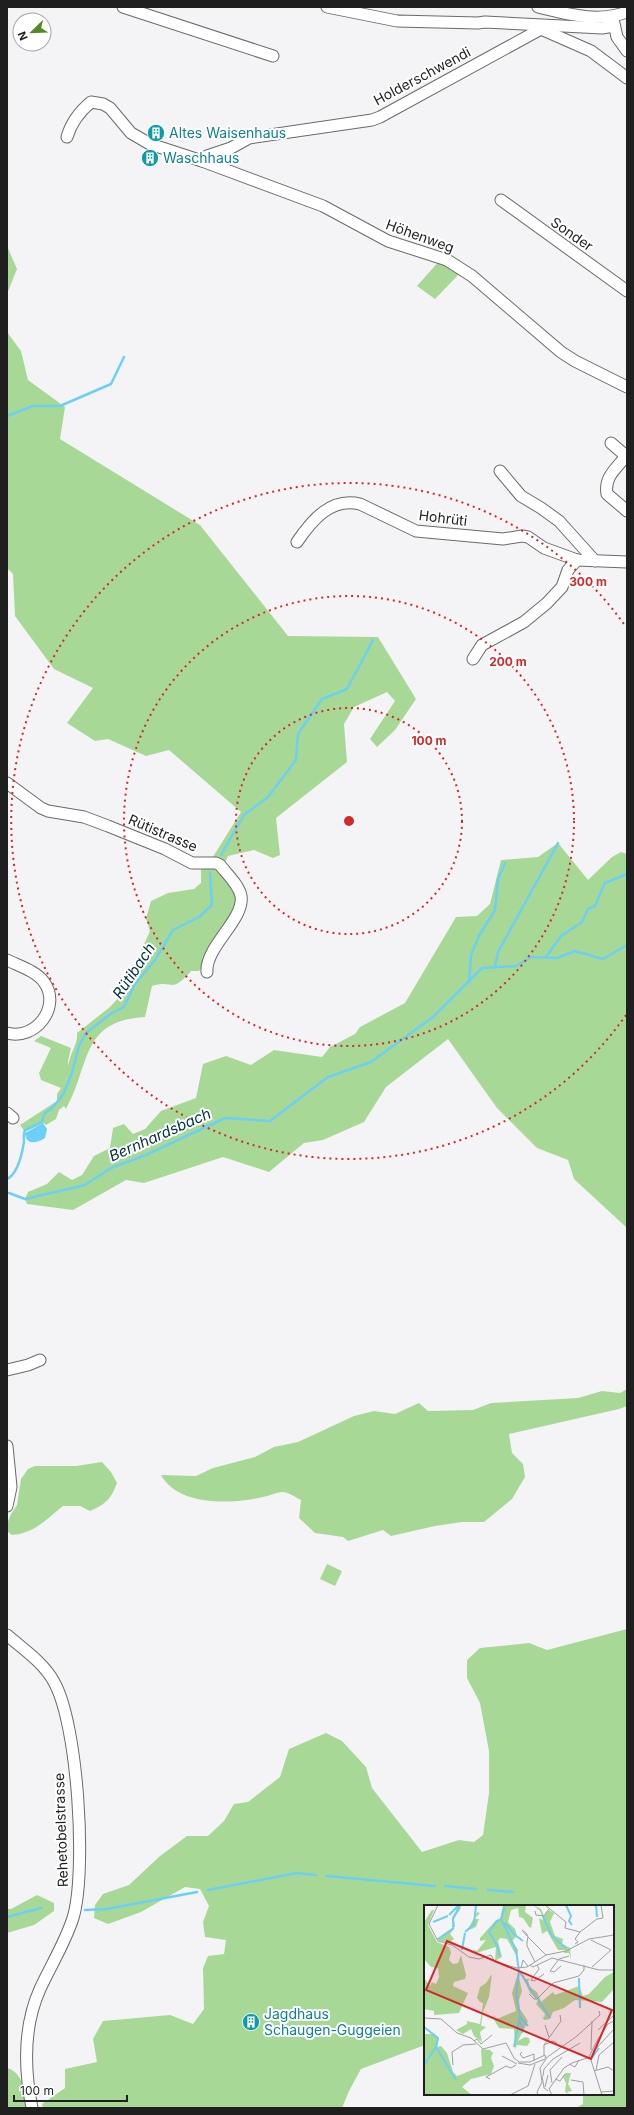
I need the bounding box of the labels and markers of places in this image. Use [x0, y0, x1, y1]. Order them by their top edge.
building icon: Altes Waisenhaus [146, 123, 166, 143]
place label: Altes Waisenhaus [169, 124, 286, 141]
building icon: Waschhaus [140, 148, 160, 168]
place label: Waschhaus [163, 149, 239, 166]
centre of rings [342, 814, 356, 828]
place label: Jagdhaus Schaugen-Guggeien [264, 2005, 401, 2038]
building icon: Jagdhaus Schaugen-Guggeien [241, 2012, 261, 2032]

